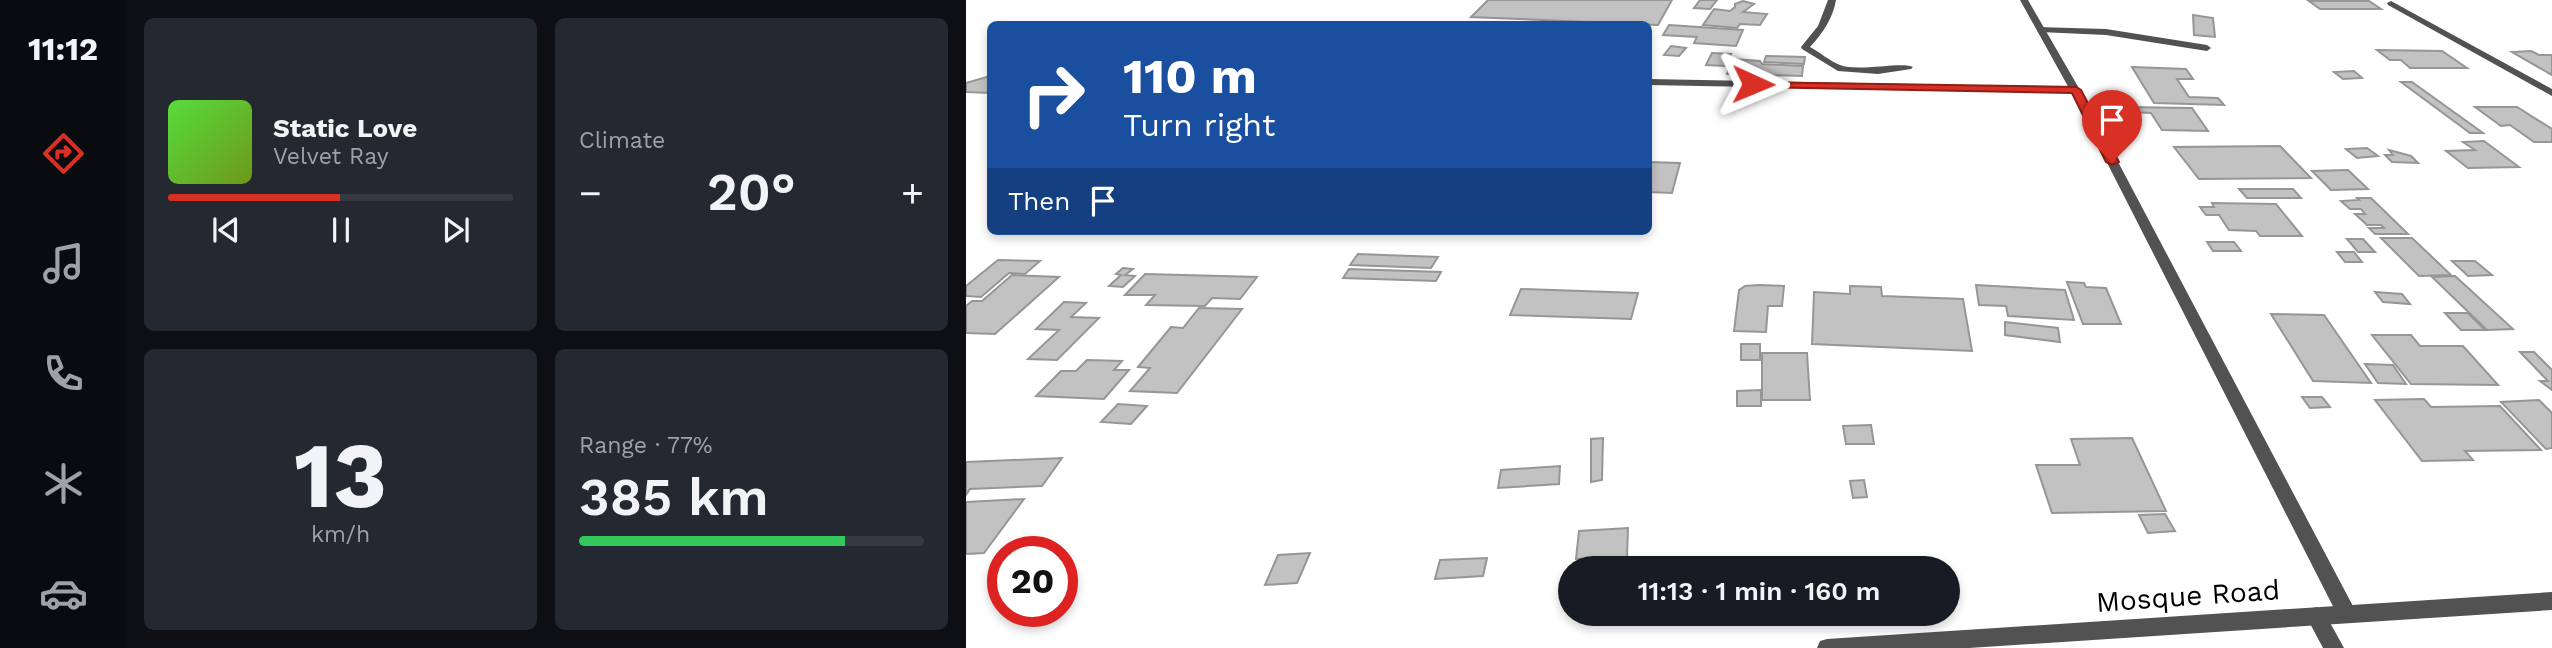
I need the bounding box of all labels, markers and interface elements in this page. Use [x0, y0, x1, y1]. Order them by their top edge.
text: 11:12 [28, 30, 98, 68]
text: 110 m [1123, 47, 1257, 105]
position arrow [1716, 47, 1790, 121]
icon: right [1008, 49, 1099, 140]
pin [2082, 90, 2142, 162]
icon: arrive [2093, 101, 2131, 139]
text: Turn right [1123, 106, 1275, 144]
text: Static Love [273, 113, 417, 143]
text: Climate [579, 127, 665, 154]
icon: directions [39, 129, 88, 178]
text: Velvet Ray [273, 143, 389, 170]
text: 20° [707, 162, 796, 223]
text: − [579, 171, 602, 215]
text: + [901, 171, 924, 215]
icon: arrive [1084, 182, 1122, 220]
text: Then [1008, 186, 1070, 216]
icon: previous [207, 211, 245, 249]
icon: pause [322, 211, 360, 249]
icon: next [437, 211, 475, 249]
icon: music [39, 239, 88, 288]
icon: phone [39, 349, 88, 398]
text: 13 [294, 422, 387, 529]
text: Range · 77% [579, 432, 713, 459]
icon: climate [39, 459, 88, 508]
text: 385 km [579, 467, 769, 528]
text: km/h [311, 521, 370, 548]
speed limit sign: 20 [987, 536, 1078, 627]
icon: car [39, 569, 88, 618]
street label: Mosque Road [2095, 573, 2281, 619]
text: 11:13 · 1 min · 160 m [1638, 576, 1880, 606]

